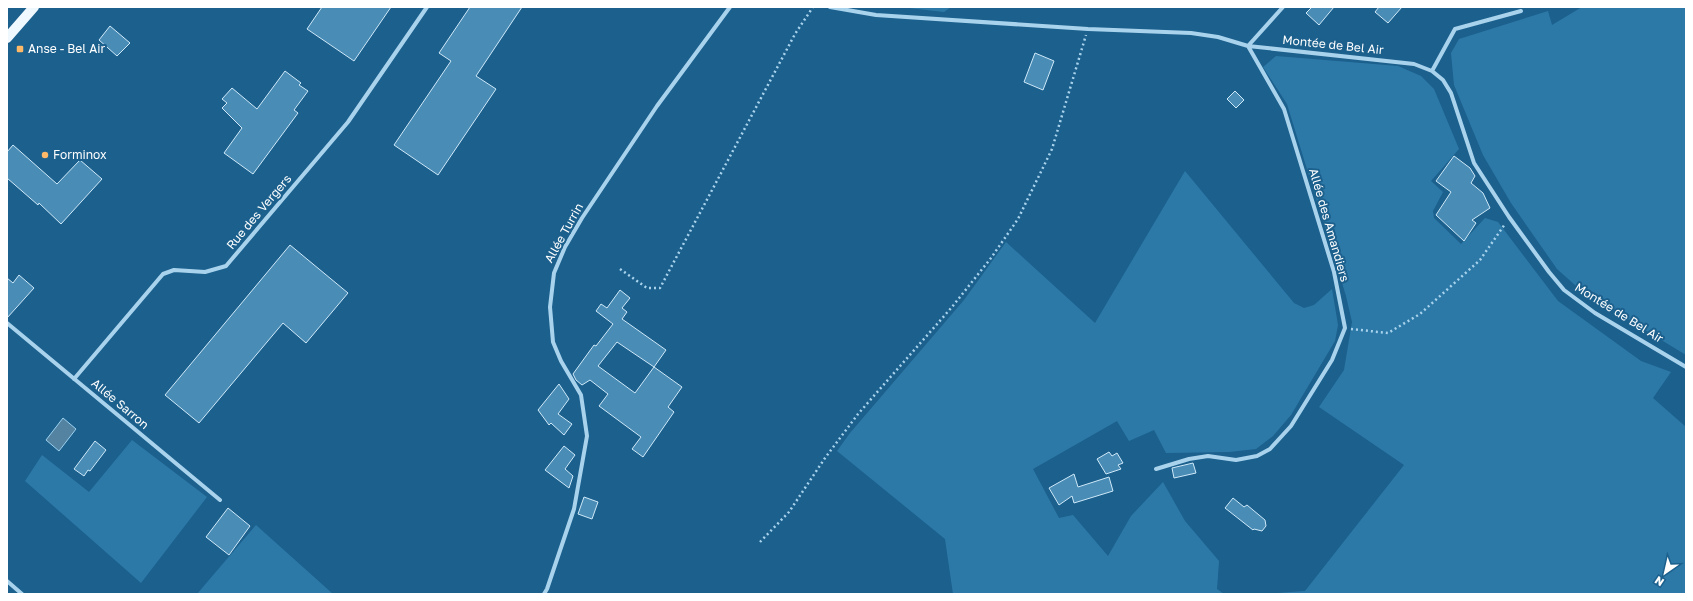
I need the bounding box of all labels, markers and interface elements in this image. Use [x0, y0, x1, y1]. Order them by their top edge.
street label: Montée de Bel Air [1282, 32, 1385, 57]
place label: Anse - Bel Air [28, 41, 105, 56]
marker: Anse - Bel Air [15, 44, 25, 54]
place label: Forminox [53, 147, 107, 162]
marker: Forminox [40, 150, 50, 160]
street label: Allée des Amandiers [1306, 166, 1353, 283]
street label: Rue des Vergers [223, 171, 294, 252]
street label: Allée Turrin [541, 200, 586, 265]
street label: Montée de Bel Air [1572, 279, 1667, 346]
street label: Allée Sarron [88, 375, 152, 432]
north arrow [1645, 553, 1685, 593]
text: N [1652, 574, 1666, 589]

